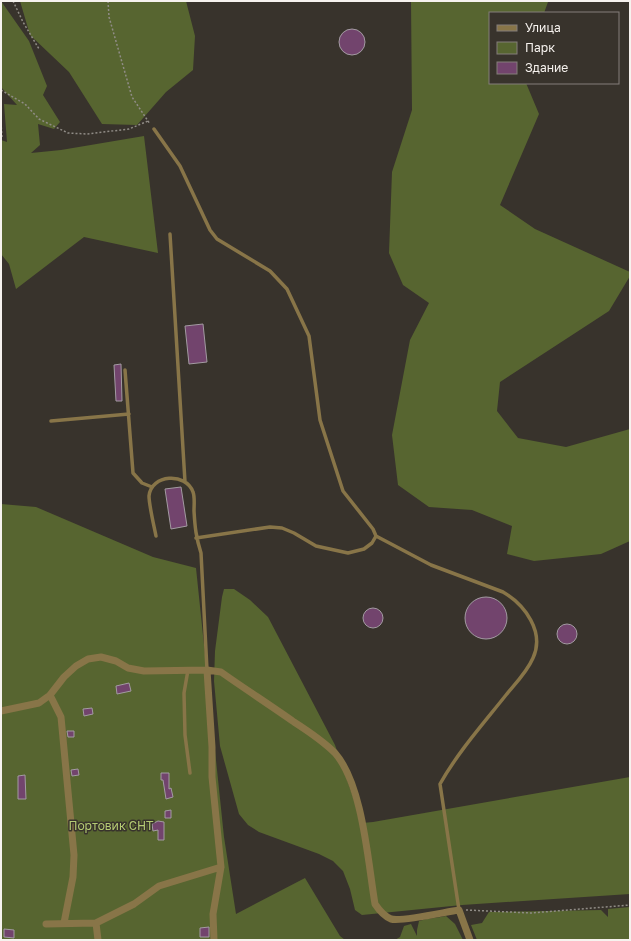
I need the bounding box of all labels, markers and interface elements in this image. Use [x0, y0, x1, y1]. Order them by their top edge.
legend [489, 12, 619, 84]
text: Улица [525, 20, 561, 35]
text: Парк [525, 40, 555, 55]
text: Здание [525, 60, 568, 75]
park label: Портовик СНТ [68, 818, 154, 833]

